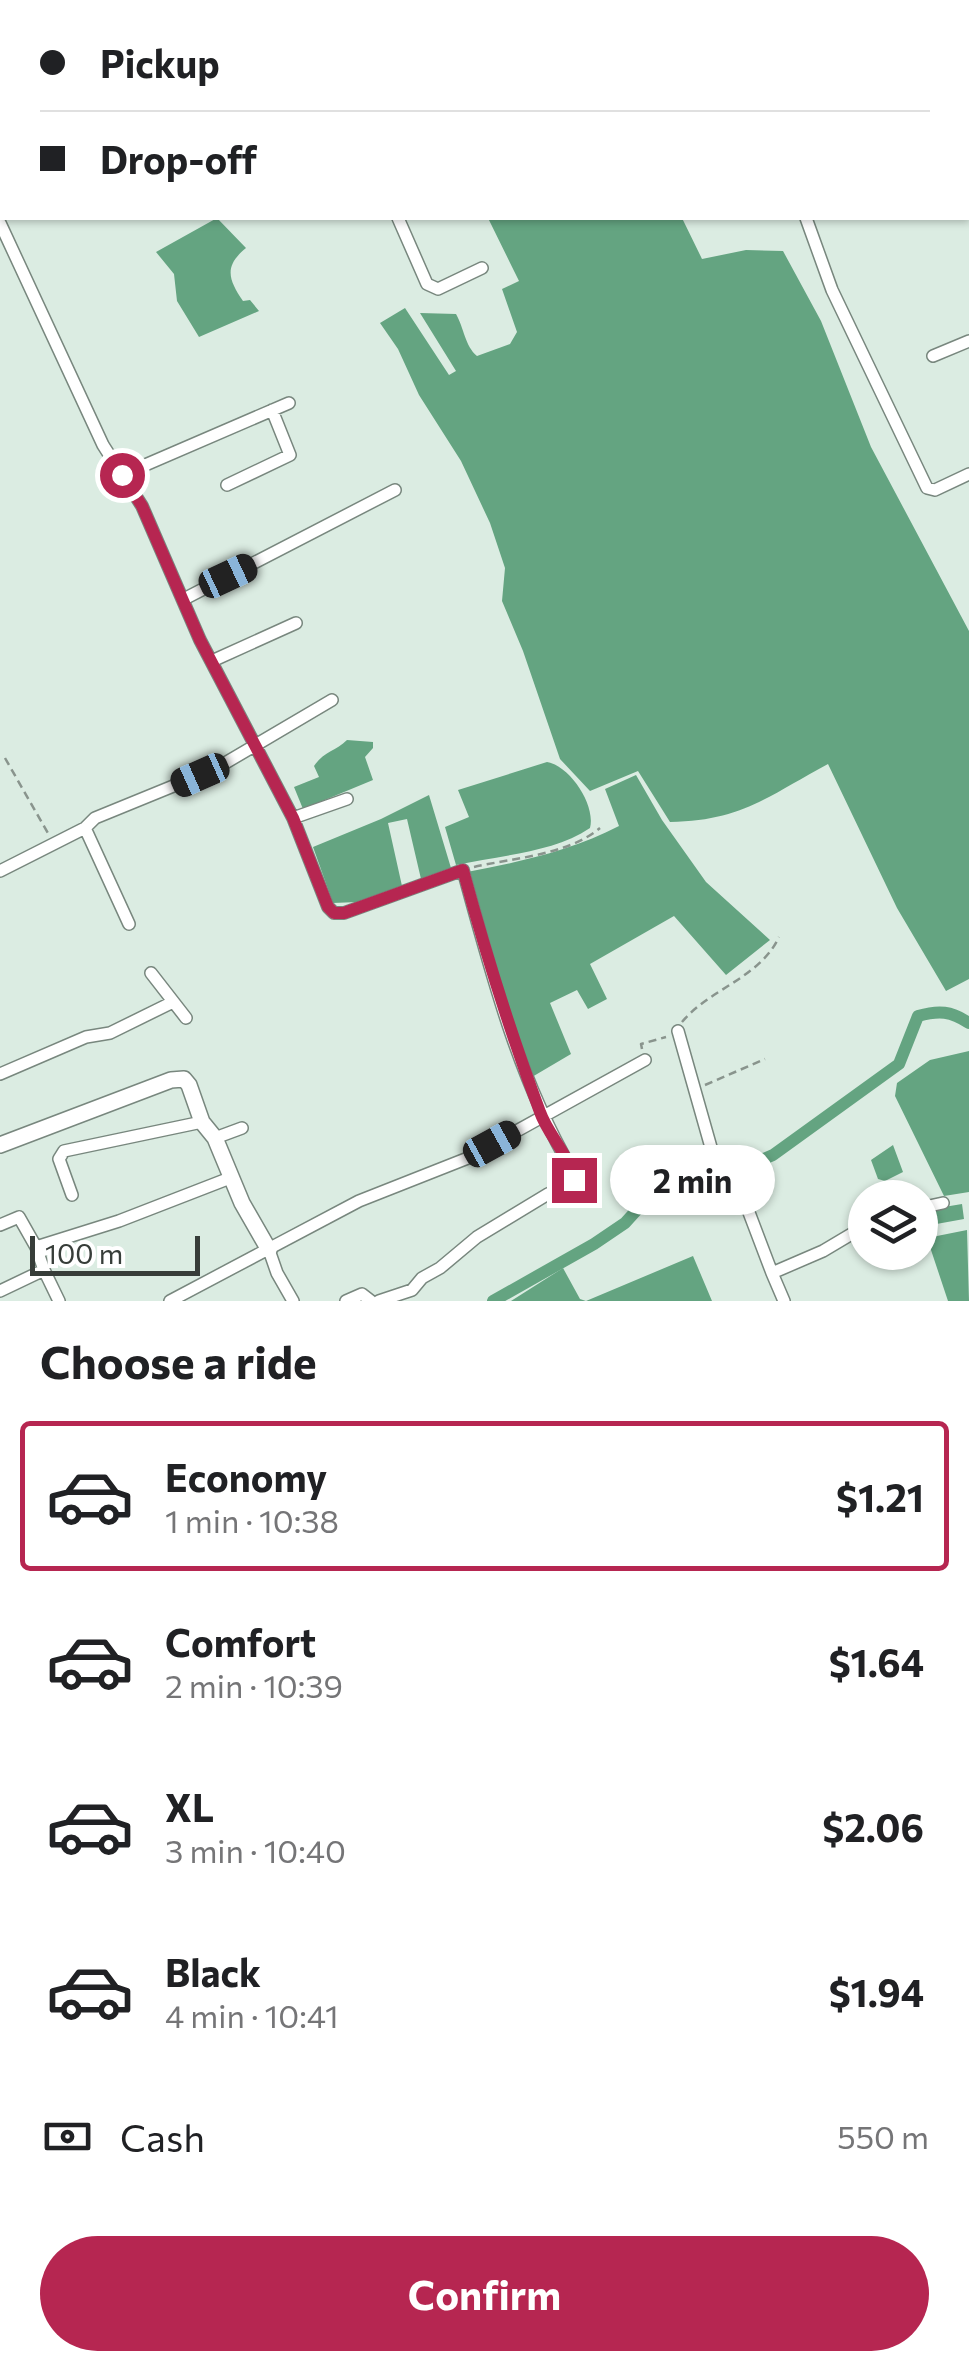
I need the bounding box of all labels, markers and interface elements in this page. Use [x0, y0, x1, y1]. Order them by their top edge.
text: Pickup [100, 39, 220, 86]
text: Drop-off [100, 135, 257, 182]
route start [100, 453, 145, 498]
car [194, 550, 262, 602]
car [166, 749, 234, 801]
car [458, 1116, 526, 1172]
callout: 2 min [609, 1145, 774, 1215]
route end [552, 1158, 597, 1203]
text: 2 min [653, 1160, 732, 1200]
map controls [848, 1180, 938, 1270]
button: layers [848, 1180, 938, 1270]
scale bar [30, 1231, 200, 1276]
text: 100 m [45, 1236, 123, 1270]
text: Choose a ride [40, 1333, 317, 1388]
icon: car [45, 1451, 135, 1541]
text: Economy [165, 1453, 327, 1500]
text: $1.21 [836, 1473, 924, 1520]
text: 1 min · 10:38 [165, 1500, 339, 1540]
icon: car [45, 1616, 135, 1706]
text: Comfort [165, 1618, 316, 1665]
text: $1.64 [829, 1638, 924, 1685]
text: 2 min · 10:39 [165, 1665, 343, 1705]
icon: car [45, 1781, 135, 1871]
text: XL [165, 1783, 214, 1830]
text: $2.06 [822, 1803, 924, 1850]
text: 3 min · 10:40 [165, 1830, 346, 1870]
icon: car [45, 1946, 135, 2036]
text: Black [165, 1948, 261, 1995]
text: $1.94 [829, 1968, 924, 2015]
text: 4 min · 10:41 [165, 1995, 339, 2035]
icon: cash [40, 2109, 95, 2164]
text: Cash [120, 2113, 205, 2160]
text: 550 m [837, 2116, 929, 2156]
button: Confirm [40, 2236, 929, 2351]

